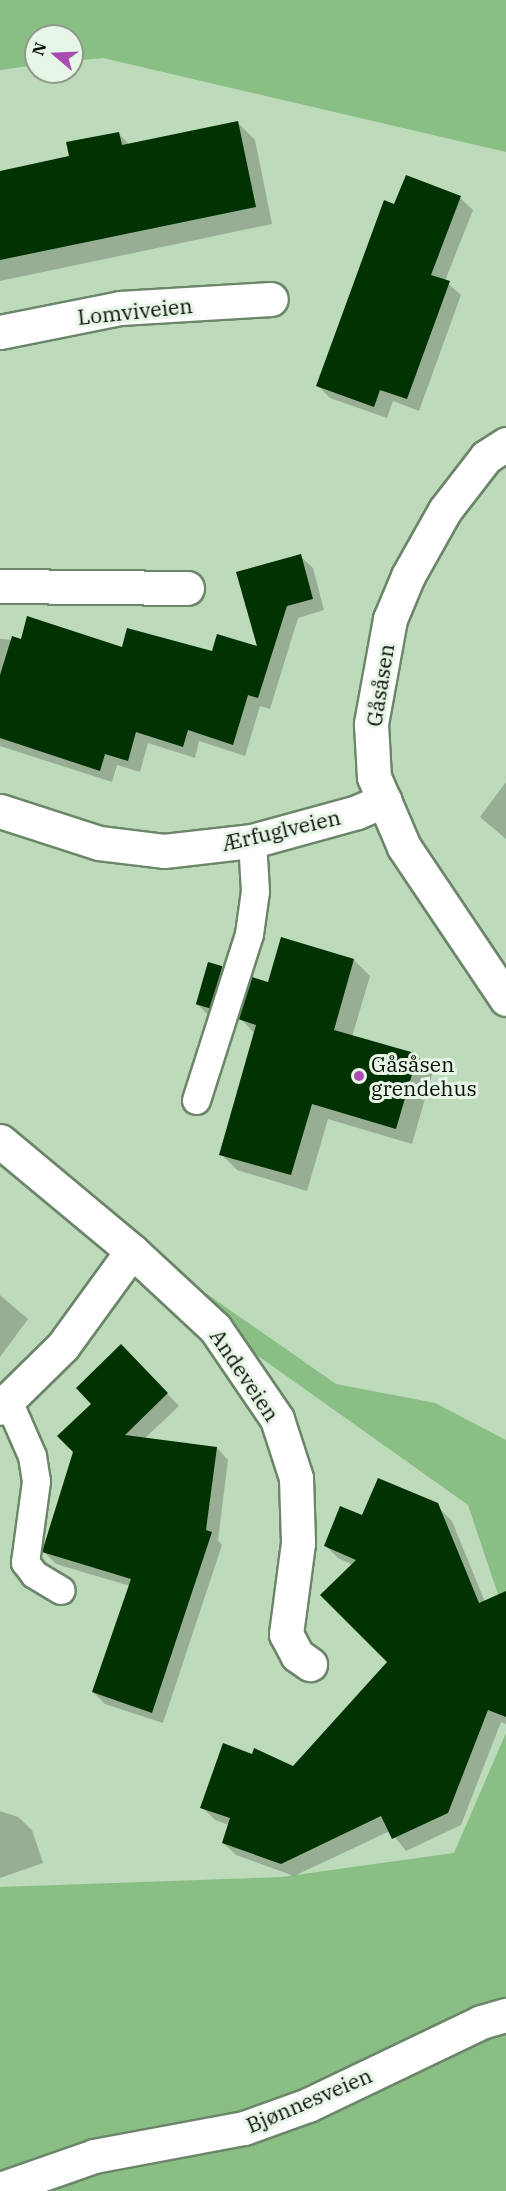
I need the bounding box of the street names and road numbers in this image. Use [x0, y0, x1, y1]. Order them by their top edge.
street label: Lomviveien [76, 292, 194, 330]
street label: Gåsåsen [361, 642, 399, 728]
street label: Ærfuglveien [219, 804, 343, 856]
street label: Andeveien [205, 1324, 285, 1426]
street label: Bjønnesveien [242, 2062, 376, 2138]

